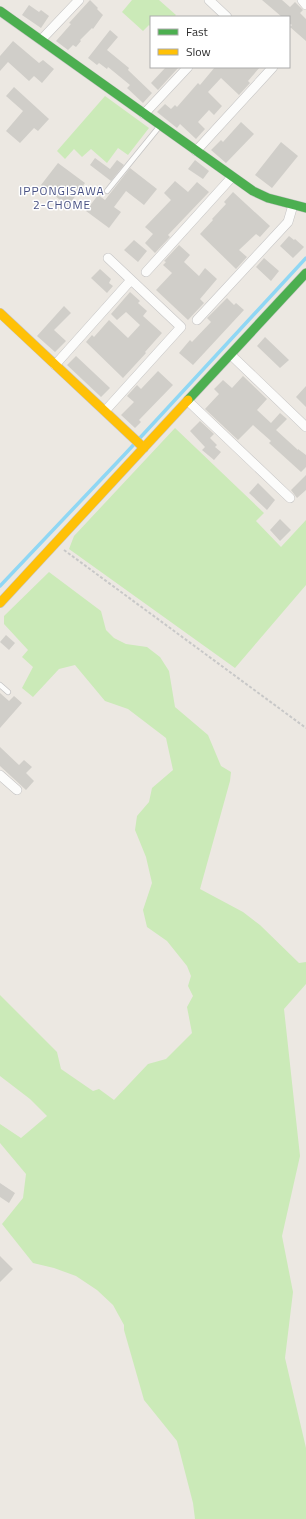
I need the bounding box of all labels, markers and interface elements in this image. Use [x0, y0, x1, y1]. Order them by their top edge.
legend [150, 16, 290, 68]
text: Fast [186, 22, 209, 41]
text: Slow [186, 42, 211, 61]
district label: IPPONGISAWA 2-CHOME [19, 181, 105, 214]

